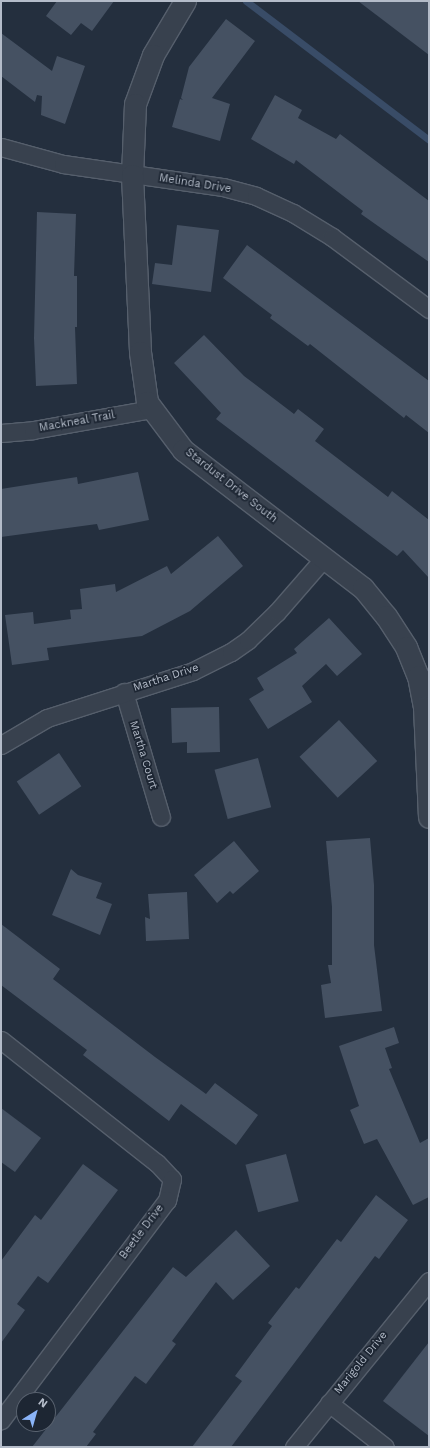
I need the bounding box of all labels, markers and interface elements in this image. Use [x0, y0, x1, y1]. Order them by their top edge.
street label: Melinda Drive [158, 172, 232, 196]
street label: Mackneal Trail [38, 409, 116, 435]
street label: Stardust Drive South [182, 446, 280, 526]
street label: Martha Drive [131, 661, 201, 695]
street label: Martha Court [126, 719, 160, 791]
street label: Beetle Drive [117, 1202, 167, 1262]
street label: Marigold Drive [332, 1329, 390, 1397]
north arrow [16, 1392, 56, 1432]
text: N [36, 1395, 50, 1410]

